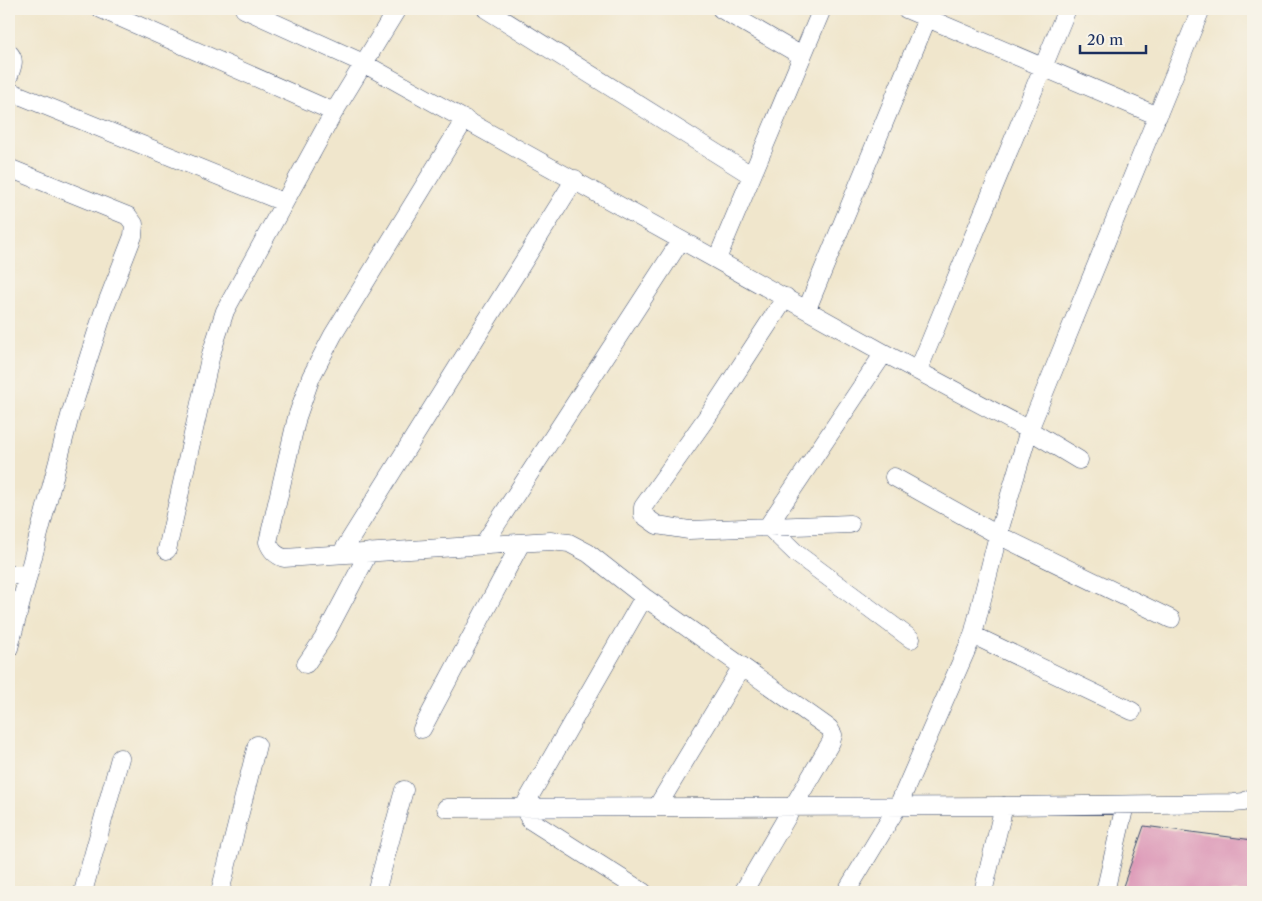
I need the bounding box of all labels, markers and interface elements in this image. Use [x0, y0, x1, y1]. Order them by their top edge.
scale bar [1080, 22, 1146, 54]
text: 20 m [1087, 30, 1123, 49]

